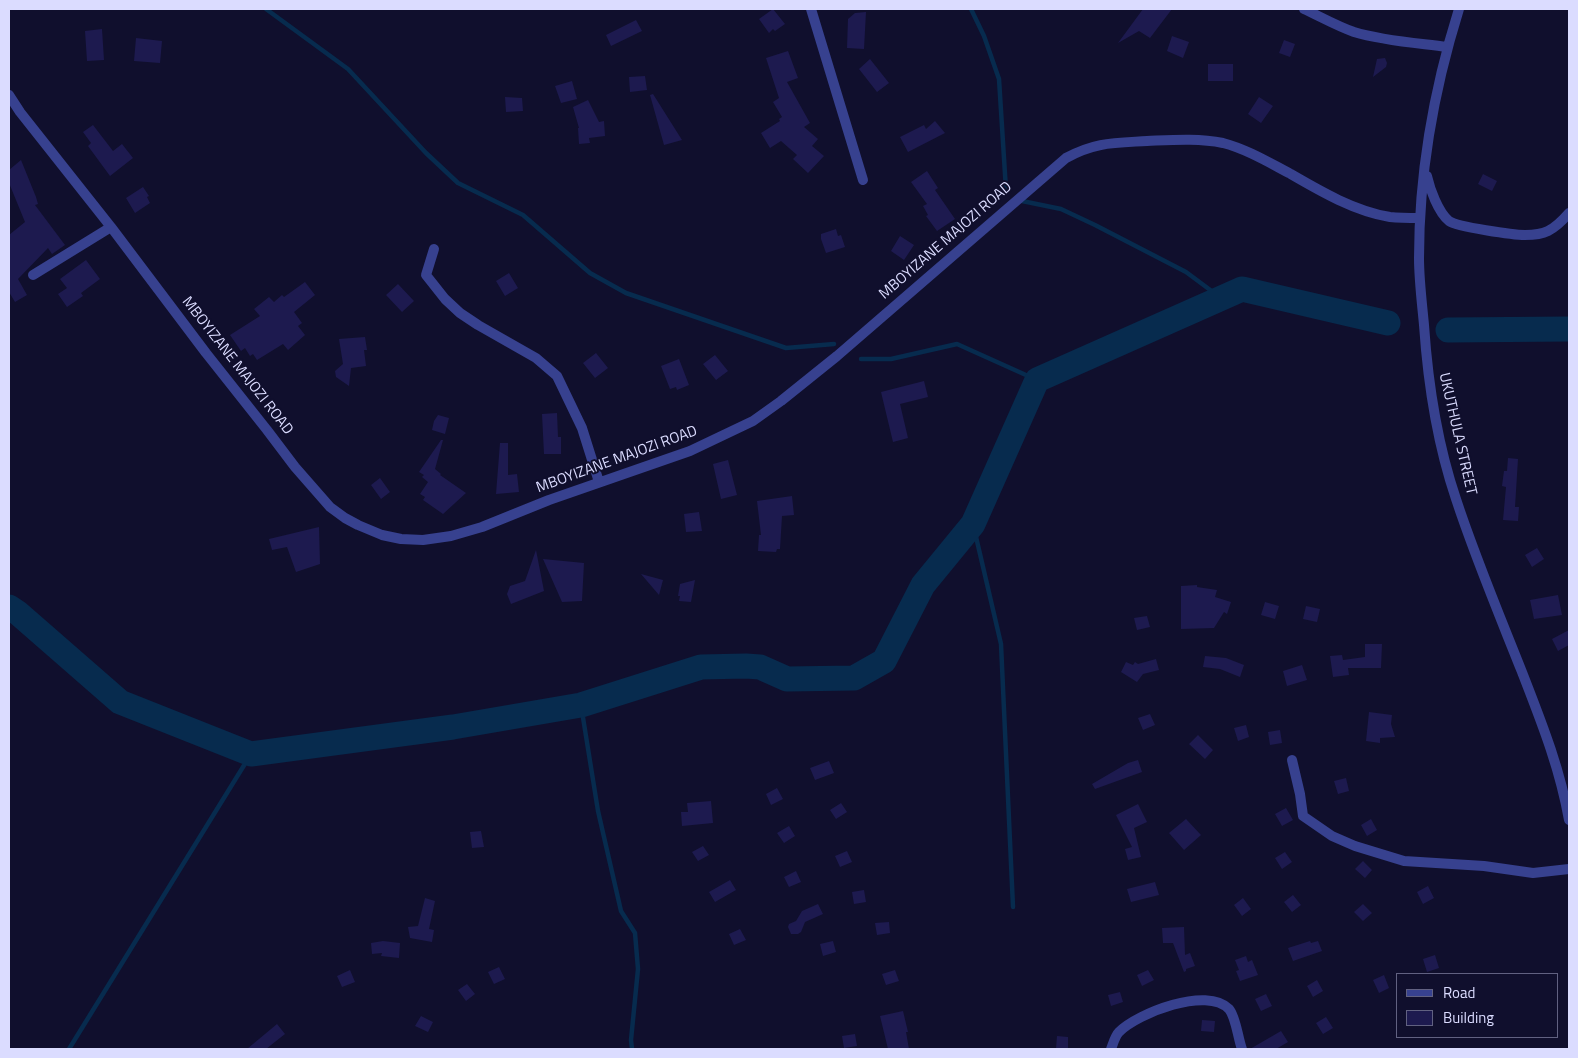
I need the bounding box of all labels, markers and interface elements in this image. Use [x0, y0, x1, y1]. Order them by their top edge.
street label: MBOYIZANE MAJOZI ROAD [876, 178, 1016, 304]
street label: MBOYIZANE MAJOZI ROAD [178, 293, 296, 439]
street label: UKUTHULA STREET [1434, 371, 1480, 497]
street label: MBOYIZANE MAJOZI ROAD [534, 422, 700, 498]
legend [1396, 973, 1558, 1038]
text: Road [1443, 981, 1475, 1004]
text: Building [1443, 1006, 1494, 1029]

